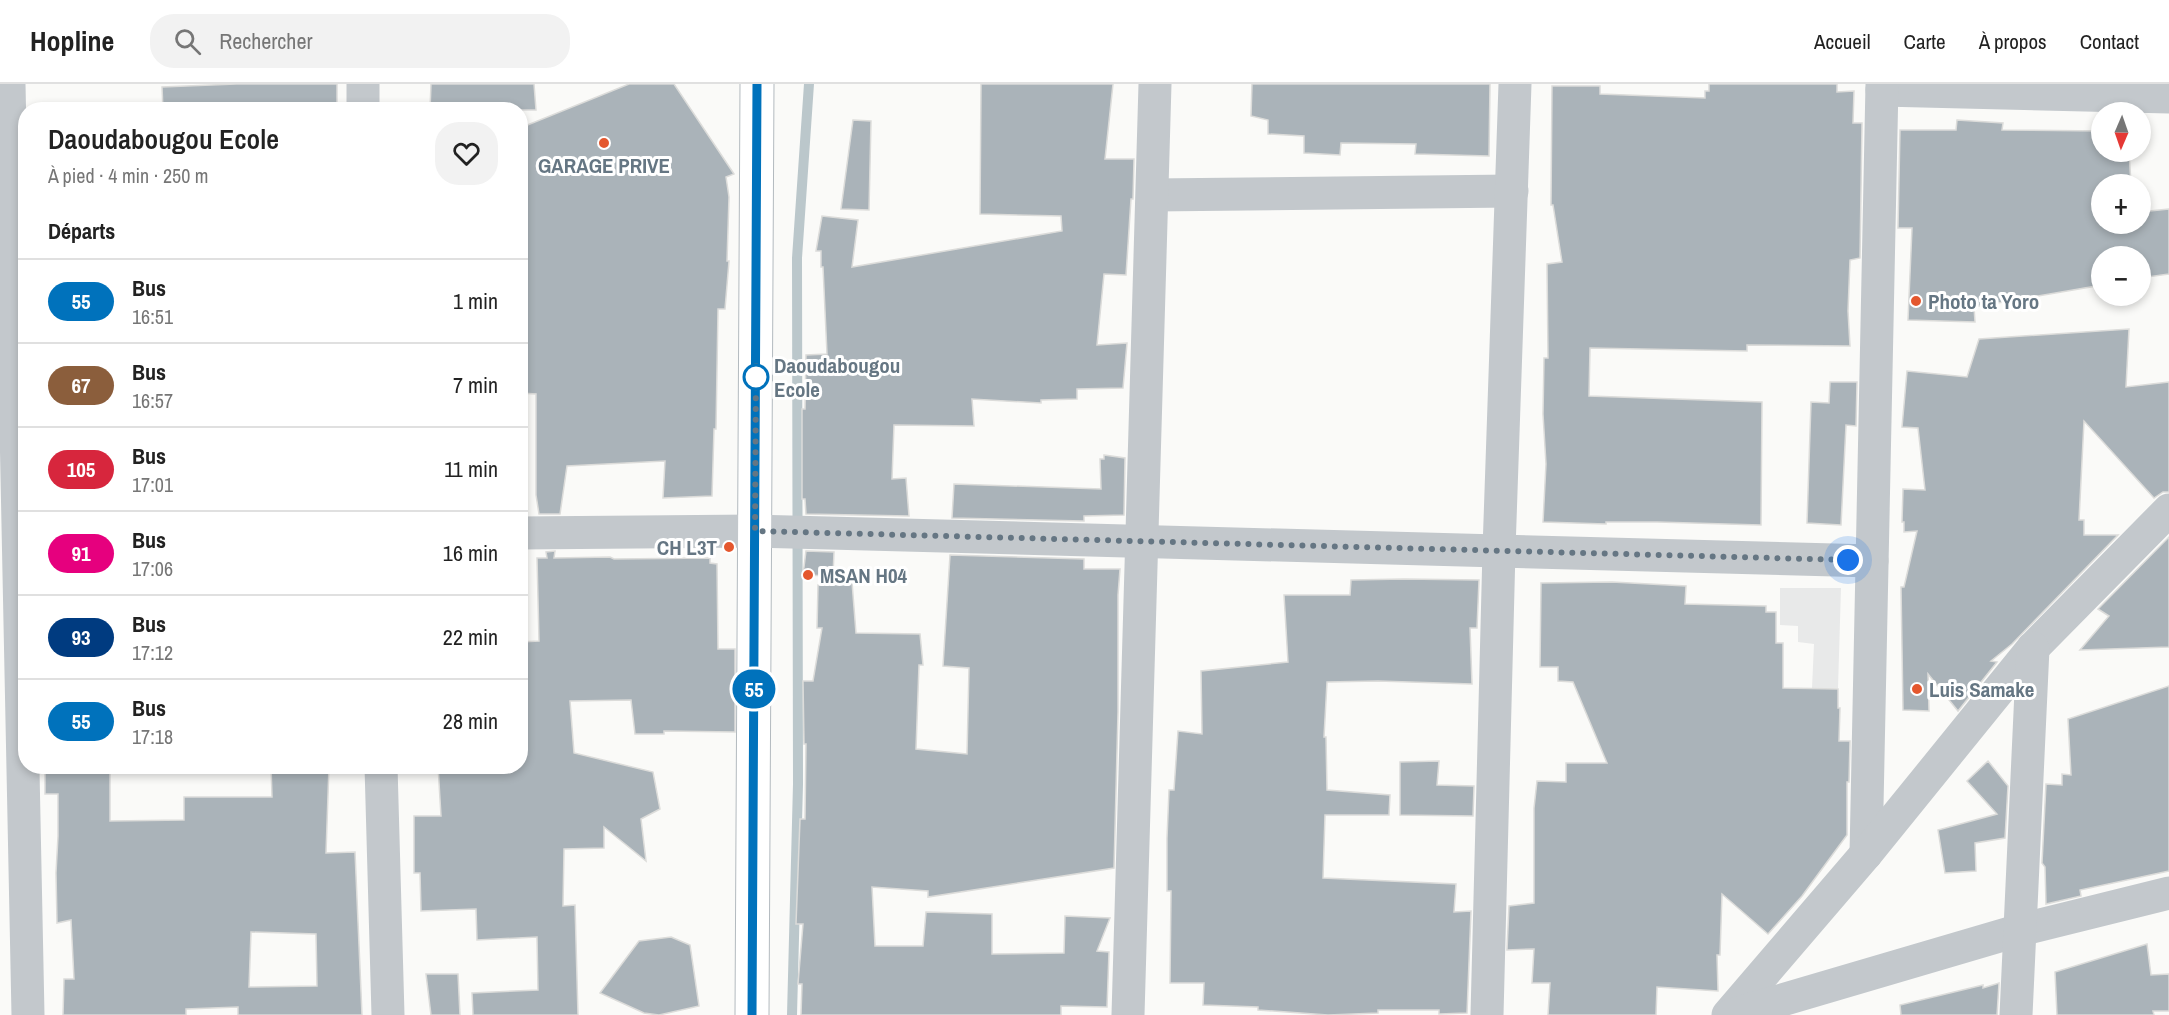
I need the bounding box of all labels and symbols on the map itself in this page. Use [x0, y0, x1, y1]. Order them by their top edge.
north arrow [2091, 102, 2151, 162]
marker: GARAGE PRIVE [597, 136, 611, 150]
place label: GARAGE PRIVE [538, 151, 670, 180]
place label: Photo ta Yoro [1928, 287, 2039, 316]
marker: Photo ta Yoro [1909, 294, 1923, 308]
place label: Daoudabougou Ecole [774, 351, 900, 404]
marker: Daoudabougou Ecole [743, 364, 769, 390]
place label: CH L3T [657, 533, 717, 562]
marker: CH L3T [722, 540, 736, 554]
your location [1833, 545, 1863, 575]
place label: MSAN H04 [820, 561, 907, 590]
marker: MSAN H04 [801, 568, 815, 582]
line badge: 55 [727, 670, 781, 708]
place label: Luis Samake [1929, 675, 2034, 704]
marker: Luis Samake [1910, 682, 1924, 696]

